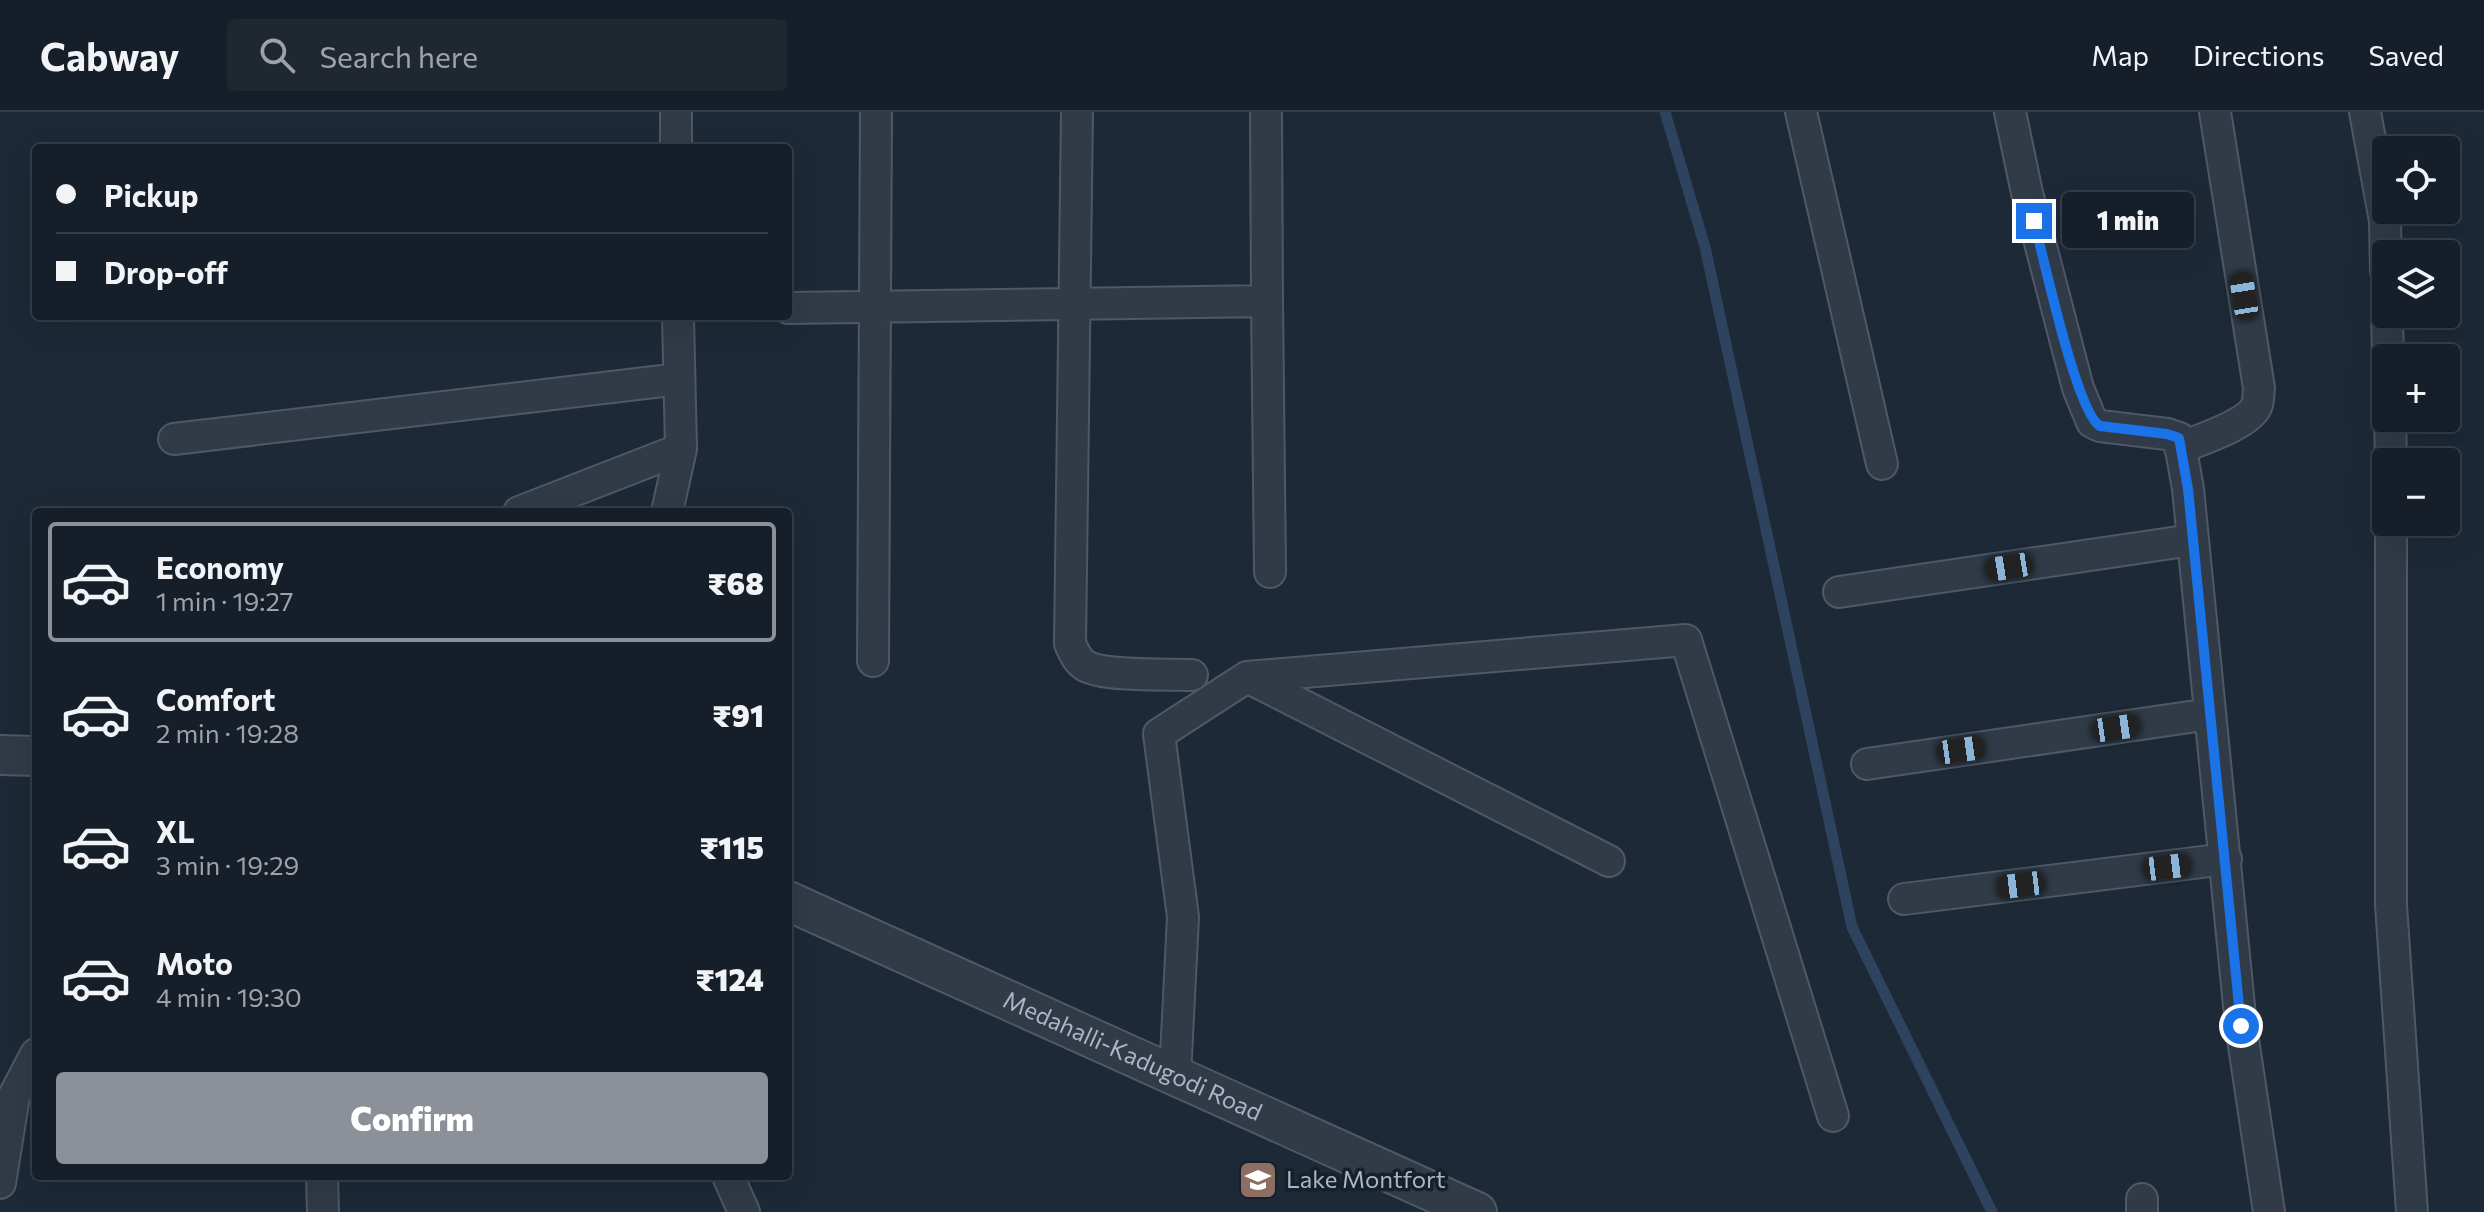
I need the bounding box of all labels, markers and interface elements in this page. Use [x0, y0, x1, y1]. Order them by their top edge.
search box [227, 19, 787, 91]
text: Cabway [40, 32, 179, 79]
icon: search [255, 33, 299, 77]
text: Search here [319, 37, 478, 74]
text: Map [2091, 38, 2149, 72]
text: Directions [2193, 38, 2324, 72]
text: Saved [2368, 38, 2444, 72]
map controls [2372, 136, 2460, 536]
button: locate [2372, 136, 2460, 224]
text: Pickup [104, 176, 198, 213]
callout: 1 min [2062, 193, 2194, 249]
route end [2016, 203, 2052, 239]
text: 1 min [2097, 204, 2159, 235]
button: layers [2372, 240, 2460, 328]
text: Drop-off [104, 253, 228, 290]
car [2228, 270, 2260, 322]
button: + [2372, 344, 2460, 432]
button: − [2372, 448, 2460, 536]
icon: car [60, 546, 132, 618]
text: Economy [156, 548, 284, 585]
car [1983, 551, 2035, 583]
text: ₹68 [708, 564, 764, 601]
text: 1 min · 19:27 [156, 585, 294, 616]
icon: car [60, 678, 132, 750]
text: Comfort [156, 680, 275, 717]
text: ₹91 [712, 696, 764, 733]
car [2091, 713, 2141, 743]
text: 2 min · 19:28 [156, 717, 299, 748]
car [1936, 735, 1986, 765]
icon: car [60, 810, 132, 882]
text: XL [156, 812, 195, 849]
text: ₹115 [699, 828, 764, 865]
text: 3 min · 19:29 [156, 849, 299, 880]
car [2142, 852, 2192, 882]
car [1996, 870, 2046, 900]
icon: car [60, 942, 132, 1014]
text: Moto [156, 944, 233, 981]
text: ₹124 [695, 960, 764, 997]
text: 4 min · 19:30 [156, 981, 302, 1012]
street label: Medahalli-Kadugodi Road [999, 984, 1267, 1126]
route start [2223, 1008, 2259, 1044]
button: Confirm [56, 1072, 768, 1164]
school or university icon: Lake Montfort [1237, 1159, 1279, 1201]
place label: Lake Montfort [1286, 1164, 1446, 1193]

